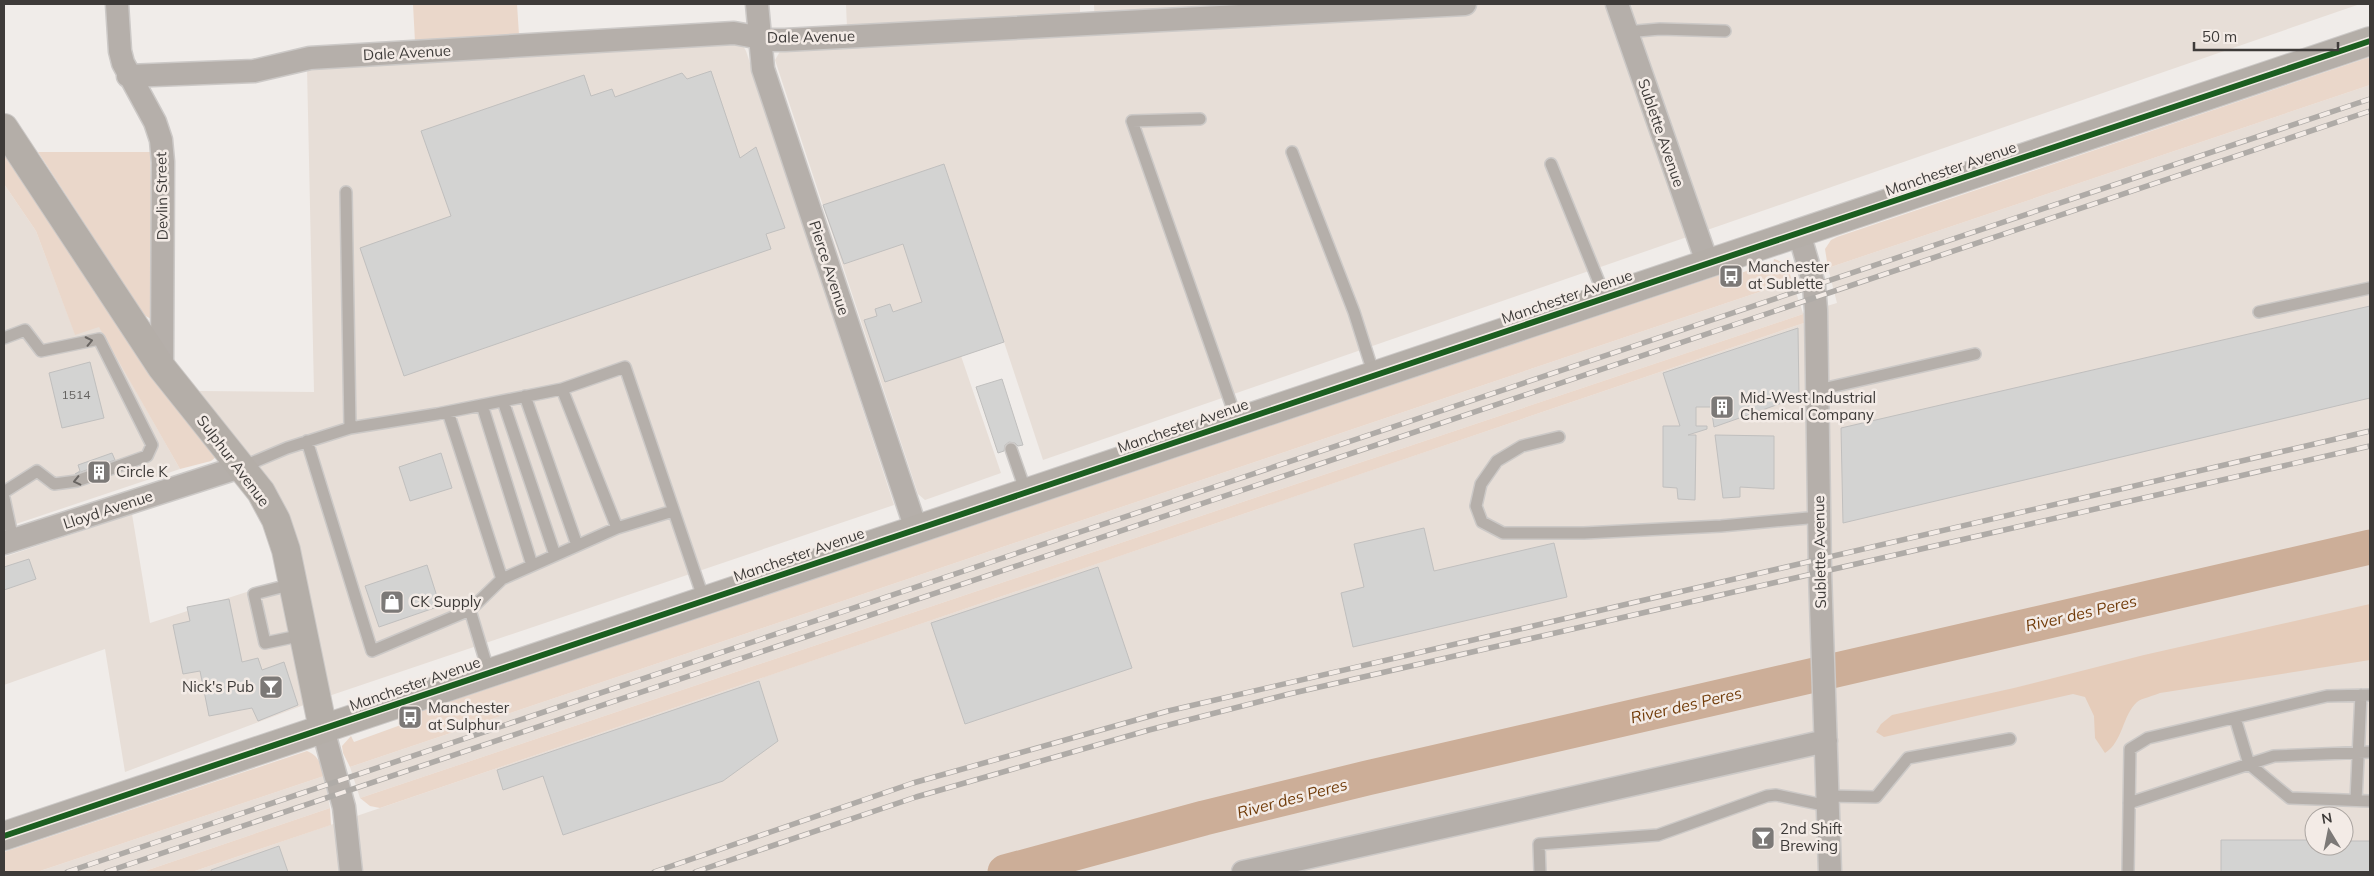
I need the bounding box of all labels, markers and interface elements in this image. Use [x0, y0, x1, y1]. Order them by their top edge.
scale bar [2194, 20, 2338, 52]
street label: Dale Avenue [767, 26, 855, 47]
text: 50 m [2202, 27, 2237, 46]
street label: Dale Avenue [362, 41, 451, 64]
street label: Sublette Avenue [1634, 76, 1689, 189]
street label: Manchester Avenue [1883, 137, 2019, 200]
street label: Devlin Street [151, 152, 172, 240]
street label: Pierce Avenue [805, 218, 854, 318]
place label: Manchester at Sublette [1748, 257, 1830, 293]
bus stop icon: Manchester at Sublette [1718, 263, 1744, 289]
street label: Manchester Avenue [1499, 265, 1635, 328]
one-way arrow [84, 337, 93, 347]
house number: 1514 [62, 387, 90, 402]
place label: Mid-West Industrial Chemical Company [1740, 388, 1876, 424]
street label: Manchester Avenue [1115, 394, 1251, 457]
building icon: Mid-West Industrial Chemical Company [1709, 394, 1735, 420]
street label: Sulphur Avenue [193, 411, 274, 510]
building icon: Circle K [86, 459, 112, 485]
place label: Circle K [116, 462, 168, 481]
one-way arrow [73, 475, 82, 485]
street label: Lloyd Avenue [61, 486, 155, 533]
street label: Sublette Avenue [1809, 495, 1830, 609]
street label: Manchester Avenue [731, 523, 867, 586]
shop icon: CK Supply [379, 589, 405, 615]
water label: River des Peres [2023, 590, 2139, 636]
place label: CK Supply [410, 592, 481, 611]
street label: Manchester Avenue [347, 652, 483, 715]
bar icon: Nick's Pub [258, 674, 284, 700]
place label: Nick's Pub [182, 677, 254, 696]
water label: River des Peres [1628, 682, 1744, 728]
place label: Manchester at Sulphur [428, 698, 510, 734]
bus stop icon: Manchester at Sulphur [397, 704, 423, 730]
water label: River des Peres [1235, 774, 1349, 822]
north arrow [2304, 806, 2354, 856]
text: N [2320, 808, 2334, 828]
place label: 2nd Shift Brewing [1780, 819, 1842, 855]
bar icon: 2nd Shift Brewing [1750, 825, 1776, 851]

